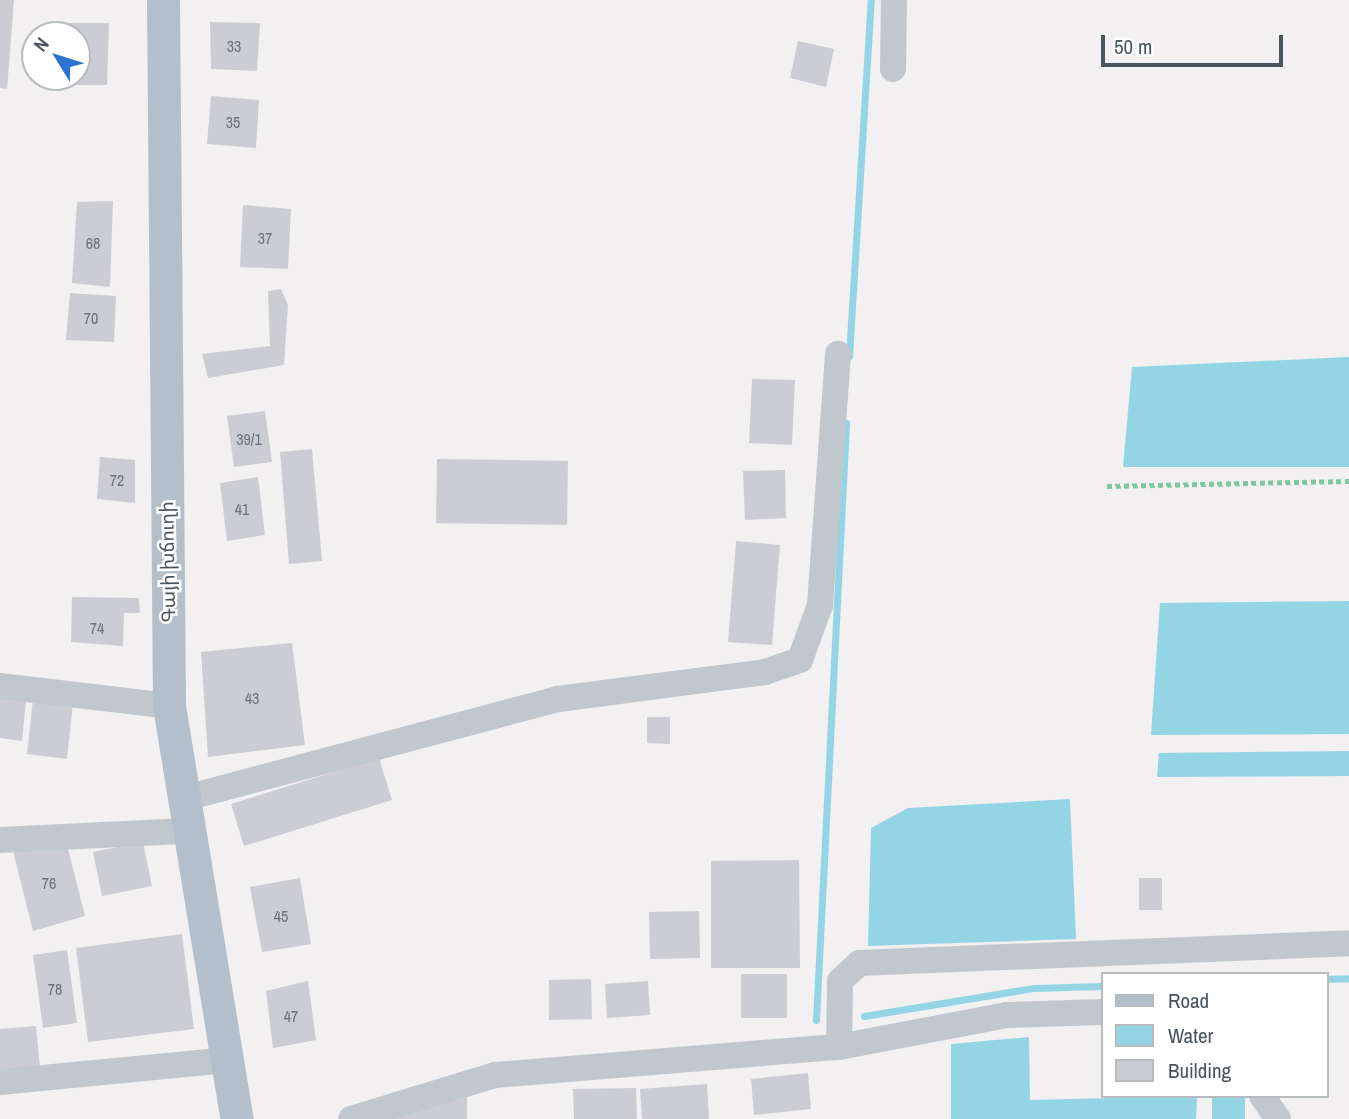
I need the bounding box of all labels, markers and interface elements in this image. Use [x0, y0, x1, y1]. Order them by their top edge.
north arrow [21, 21, 91, 91]
scale bar [1104, 21, 1286, 65]
text: N [27, 32, 55, 57]
text: 50 m [1114, 32, 1152, 61]
house number: 33 [227, 36, 241, 56]
house number: 35 [226, 112, 240, 132]
house number: 37 [258, 228, 272, 248]
house number: 68 [86, 233, 100, 253]
house number: 70 [84, 308, 98, 328]
house number: 39/1 [236, 429, 262, 449]
house number: 72 [110, 470, 124, 490]
house number: 41 [235, 499, 249, 519]
street label: Գայի խճուղի [156, 501, 180, 623]
house number: 74 [90, 618, 104, 638]
house number: 43 [245, 688, 259, 708]
house number: 76 [42, 873, 56, 893]
house number: 45 [274, 906, 288, 926]
legend [1100, 972, 1328, 1098]
house number: 78 [48, 979, 62, 999]
text: Road [1168, 986, 1209, 1015]
house number: 47 [284, 1006, 298, 1026]
text: Water [1168, 1021, 1213, 1050]
text: Building [1168, 1056, 1231, 1085]

